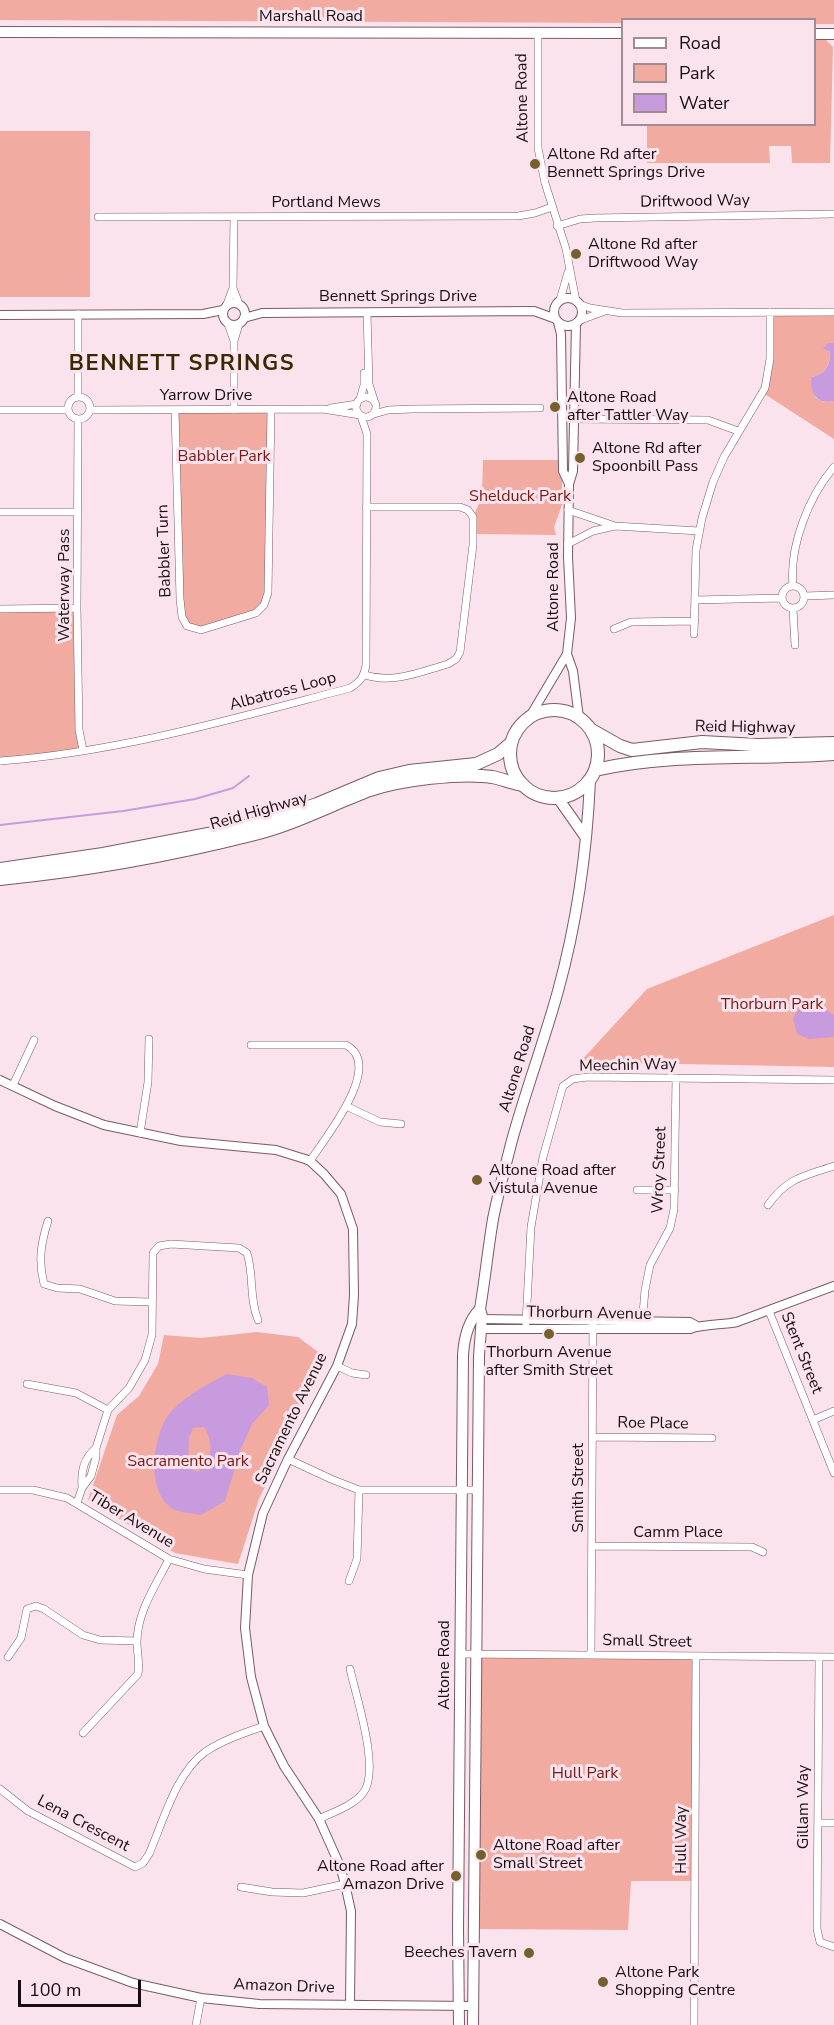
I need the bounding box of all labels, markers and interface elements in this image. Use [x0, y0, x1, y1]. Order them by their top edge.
street label: Marshall Road [259, 7, 363, 27]
legend [621, 18, 816, 126]
text: Road [679, 31, 721, 55]
street label: Altone Road [513, 53, 533, 143]
text: Park [679, 61, 715, 85]
text: Water [679, 91, 730, 115]
place label: Altone Rd after Bennett Springs Drive [547, 145, 705, 183]
marker: Altone Rd after Bennett Springs Drive [528, 157, 542, 171]
street label: Driftwood Way [640, 191, 750, 213]
street label: Portland Mews [271, 193, 381, 213]
place label: Altone Rd after Driftwood Way [588, 235, 698, 273]
marker: Altone Rd after Driftwood Way [569, 247, 583, 261]
street label: Bennett Springs Drive [319, 287, 477, 307]
district label: BENNETT SPRINGS [69, 352, 295, 378]
street label: Yarrow Drive [160, 386, 252, 406]
place label: Altone Road after Tattler Way [567, 388, 689, 426]
marker: Altone Road after Tattler Way [548, 400, 562, 414]
place label: Altone Rd after Spoonbill Pass [592, 439, 702, 477]
park label: Babbler Park [178, 447, 270, 467]
marker: Altone Rd after Spoonbill Pass [573, 451, 587, 465]
park label: Shelduck Park [469, 487, 571, 507]
street label: Babbler Turn [154, 504, 176, 598]
street label: Waterway Pass [55, 528, 75, 642]
street label: Altone Road [544, 542, 564, 632]
street label: Albatross Loop [228, 669, 338, 715]
street label: Reid Highway [695, 718, 795, 738]
street label: Reid Highway [208, 789, 310, 835]
park label: Thorburn Park [721, 995, 823, 1015]
street label: Altone Road [496, 1023, 540, 1115]
street label: Meechin Way [579, 1056, 677, 1076]
street label: Wroy Street [649, 1126, 671, 1214]
place label: Altone Road after Vistula Avenue [489, 1161, 616, 1199]
marker: Altone Road after Vistula Avenue [470, 1173, 484, 1187]
street label: Thorburn Avenue [526, 1303, 652, 1325]
street label: Stent Street [776, 1309, 826, 1397]
marker: Thorburn Avenue after Smith Street [542, 1327, 556, 1341]
place label: Thorburn Avenue after Smith Street [485, 1343, 613, 1381]
street label: Sacramento Avenue [252, 1350, 332, 1488]
street label: Roe Place [617, 1414, 689, 1434]
street label: Smith Street [569, 1443, 589, 1533]
park label: Sacramento Park [127, 1452, 249, 1472]
street label: Tiber Avenue [85, 1487, 177, 1553]
street label: Camm Place [633, 1523, 723, 1543]
street label: Altone Road [435, 1620, 455, 1710]
street label: Small Street [602, 1632, 692, 1652]
park label: Hull Park [552, 1764, 618, 1784]
street label: Gillam Way [794, 1765, 814, 1849]
street label: Lena Crescent [34, 1792, 132, 1856]
street label: Hull Way [672, 1806, 692, 1874]
place label: Altone Road after Small Street [493, 1836, 620, 1874]
marker: Altone Road after Small Street [474, 1848, 488, 1862]
place label: Altone Road after Amazon Drive [317, 1857, 444, 1895]
marker: Altone Road after Amazon Drive [449, 1869, 463, 1883]
place label: Beeches Tavern [404, 1943, 517, 1963]
marker: Beeches Tavern [522, 1946, 536, 1960]
place label: Altone Park Shopping Centre [615, 1963, 735, 2001]
scale bar [21, 1968, 144, 2006]
marker: Altone Park Shopping Centre [596, 1975, 610, 1989]
street label: Amazon Drive [233, 1976, 335, 1998]
text: 100 m [29, 1978, 81, 2002]

